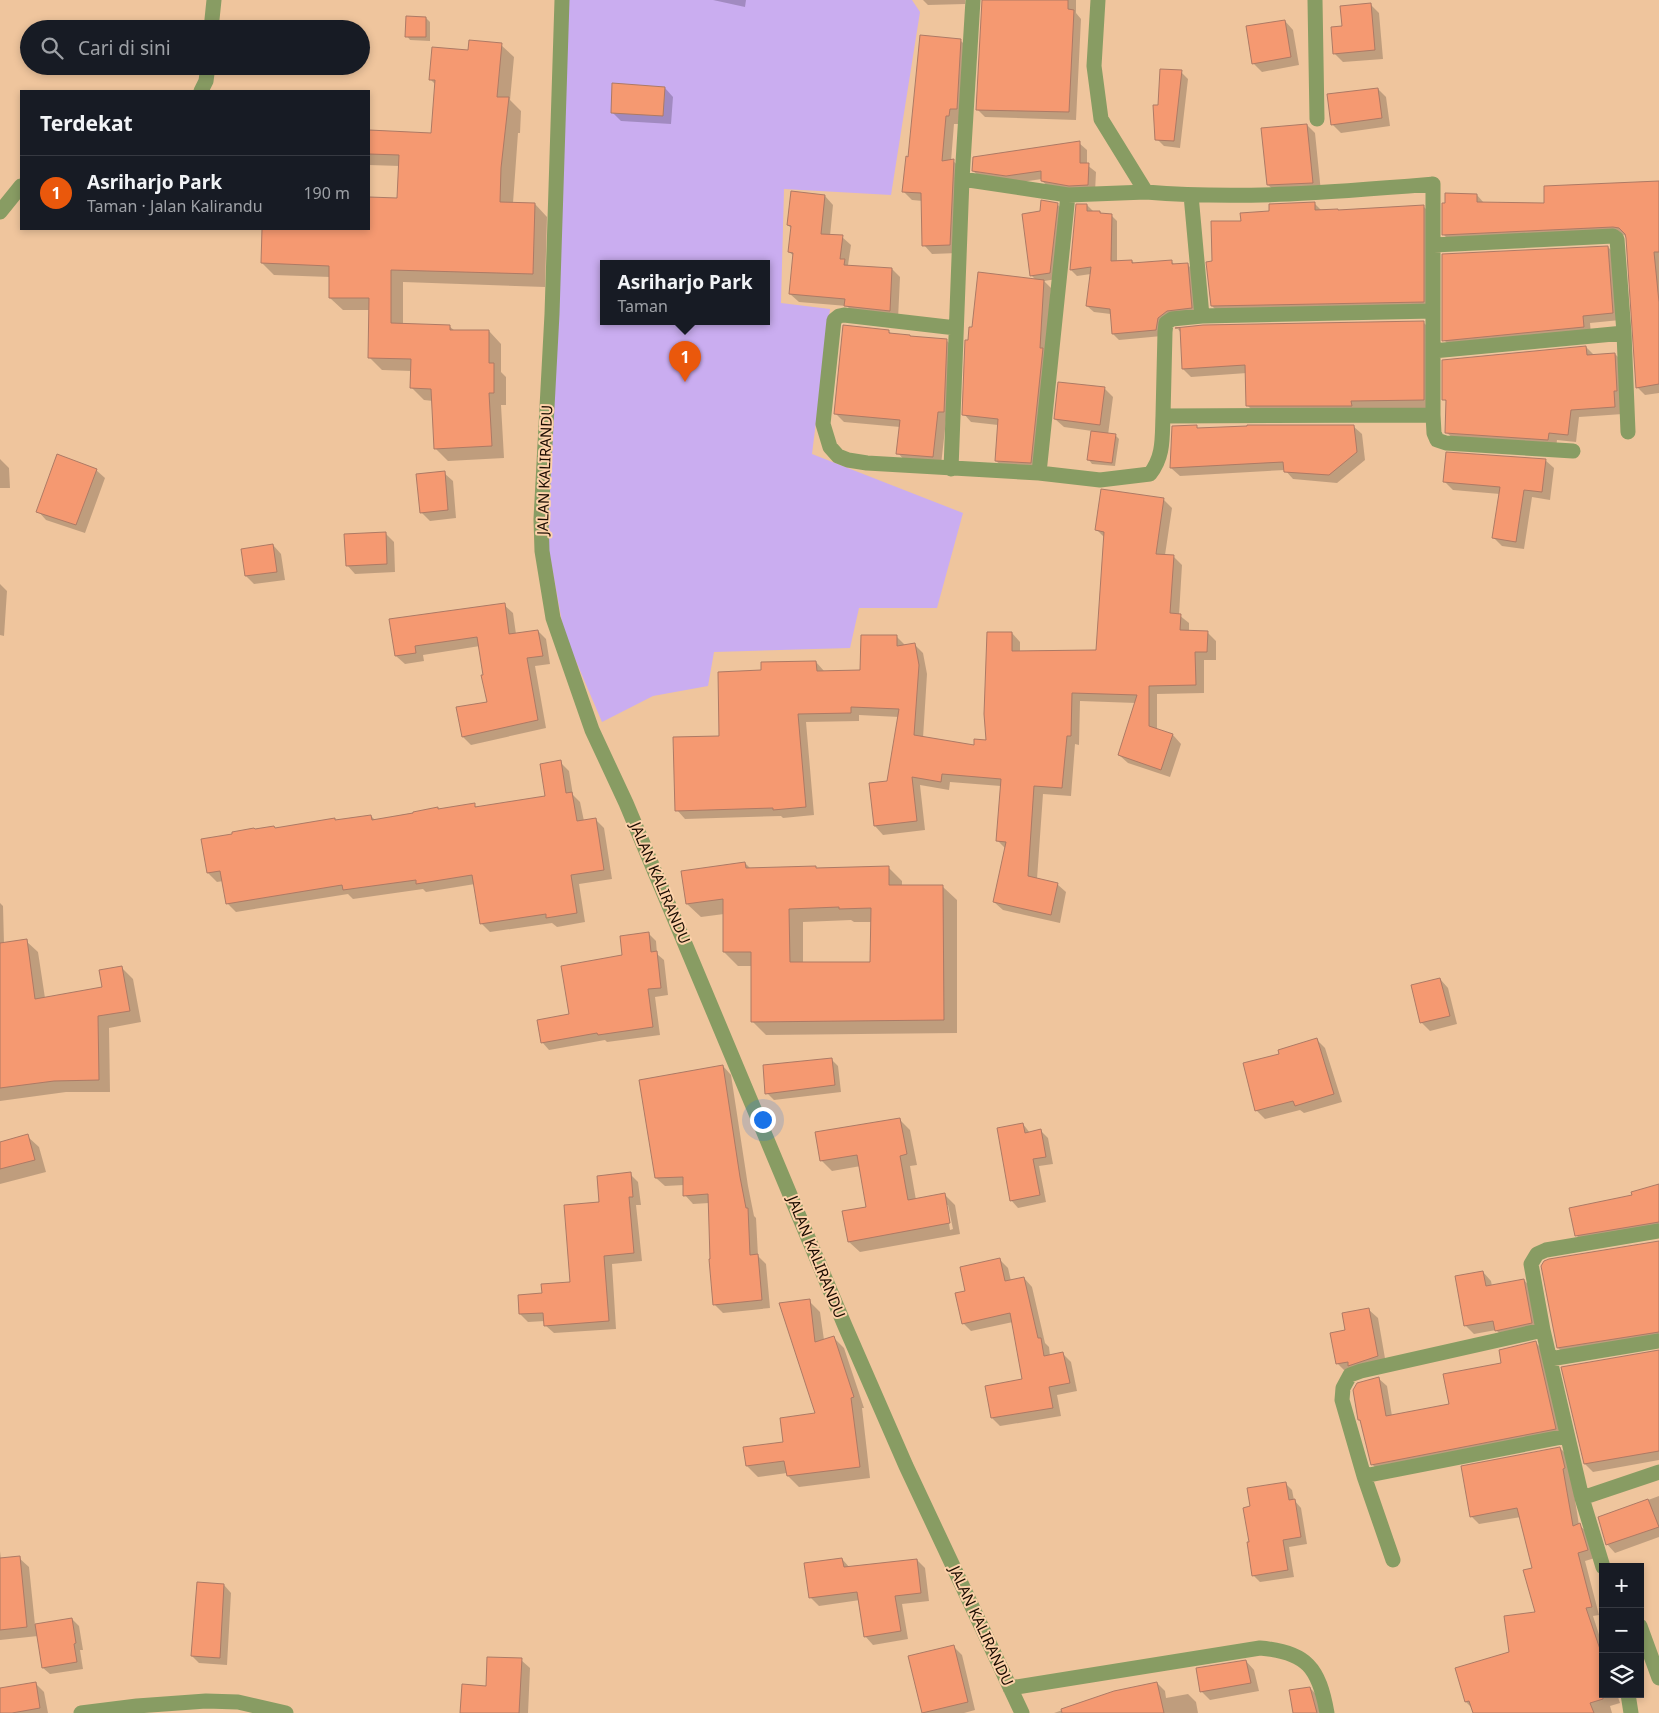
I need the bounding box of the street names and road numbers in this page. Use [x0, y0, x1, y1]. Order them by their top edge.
street label: JALAN KALIRANDU [532, 404, 556, 538]
street label: JALAN KALIRANDU [625, 817, 696, 947]
street label: JALAN KALIRANDU [782, 1191, 851, 1321]
street label: JALAN KALIRANDU [944, 1560, 1019, 1689]

